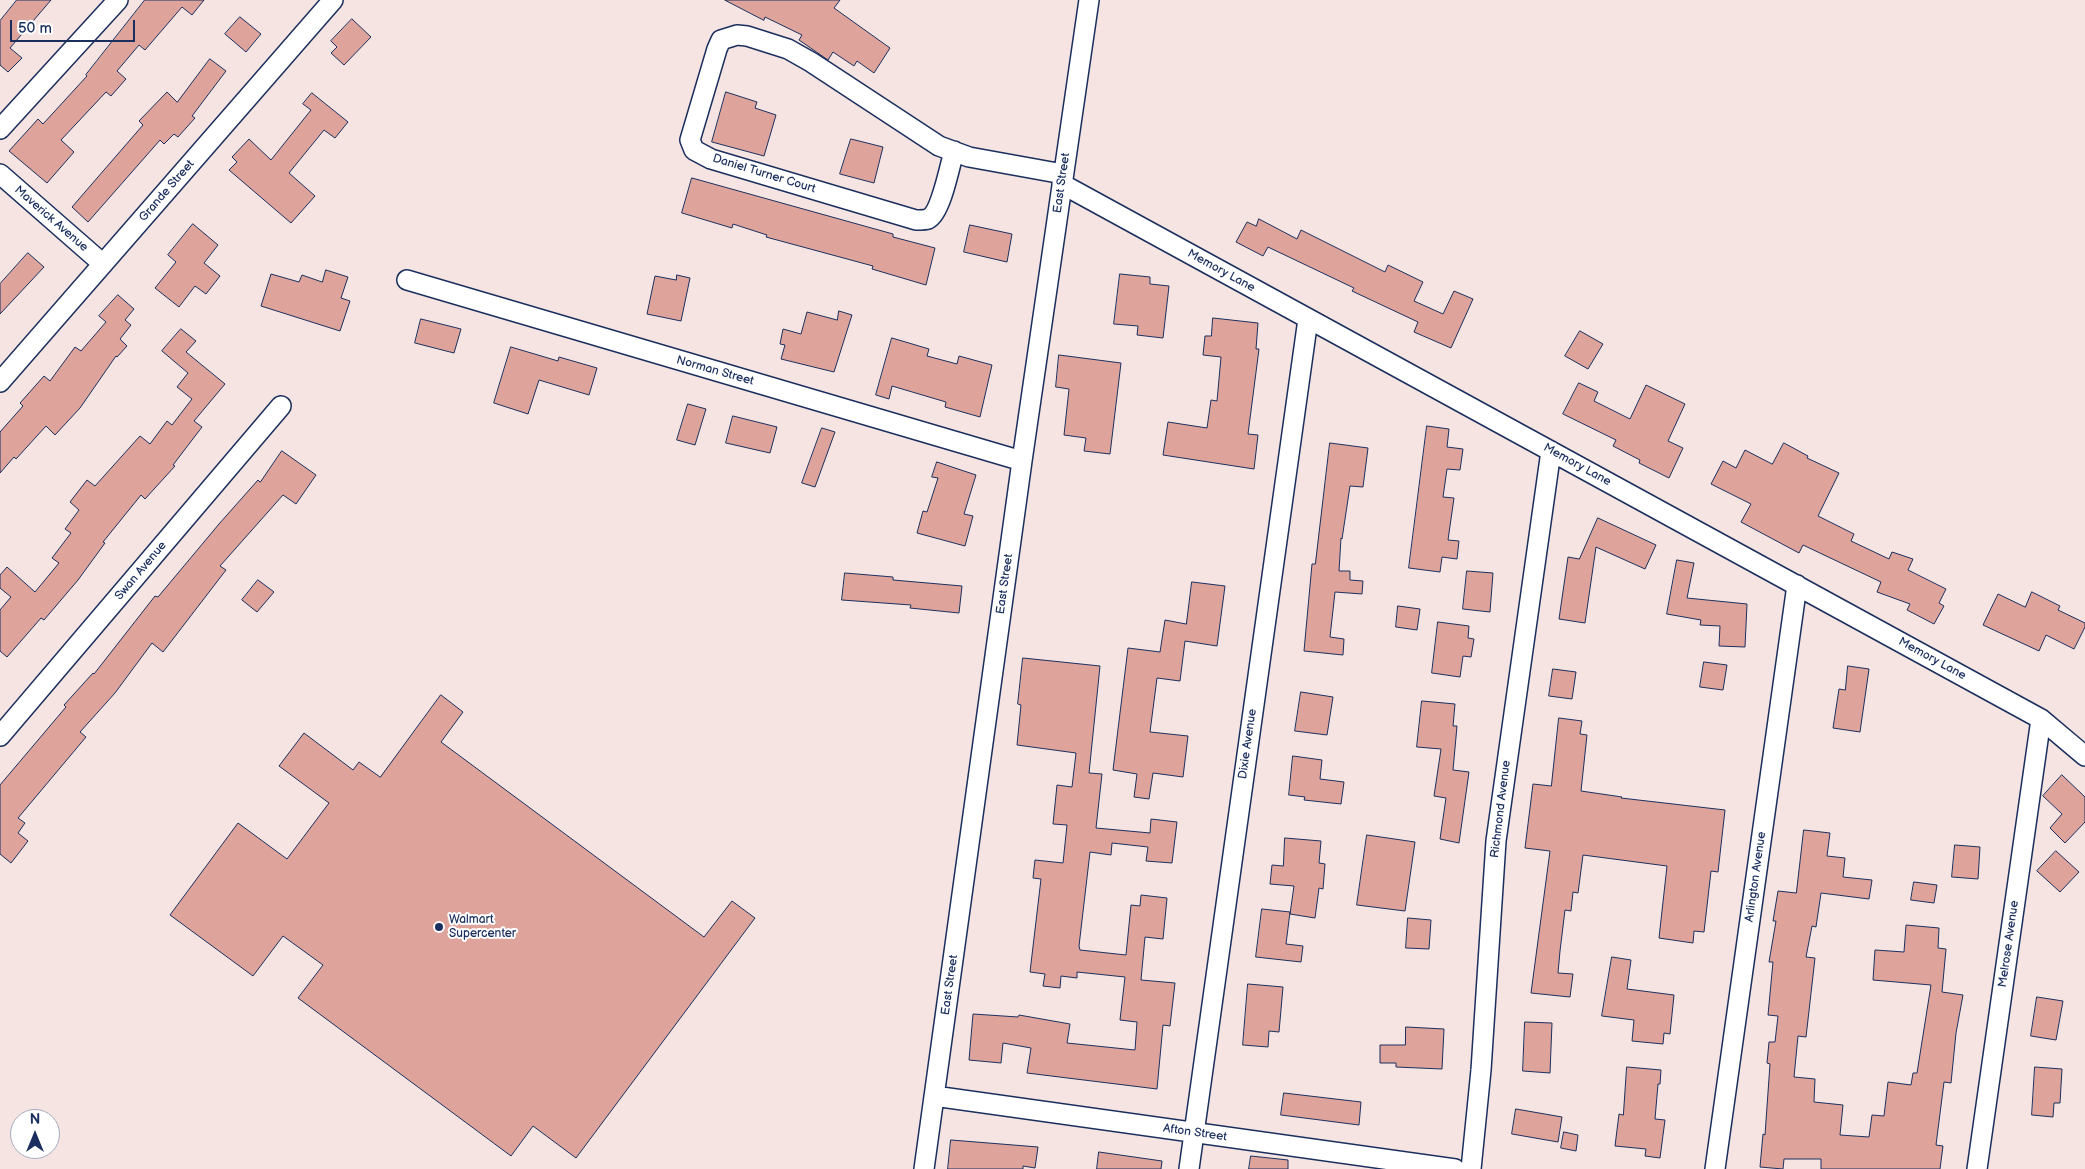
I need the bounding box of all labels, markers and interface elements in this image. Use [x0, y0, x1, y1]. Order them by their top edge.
scale bar [12, 10, 138, 42]
text: 50 m [18, 19, 52, 38]
street label: Daniel Turner Court [711, 151, 817, 197]
street label: East Street [1051, 152, 1073, 214]
street label: Grande Street [136, 157, 198, 225]
street label: Maverick Avenue [11, 183, 91, 255]
street label: Memory Lane [1185, 247, 1257, 295]
street label: Norman Street [675, 353, 755, 389]
street label: Memory Lane [1541, 441, 1613, 489]
street label: Swan Avenue [112, 539, 170, 603]
street label: East Street [994, 553, 1016, 615]
street label: Memory Lane [1896, 635, 1968, 683]
street label: Dixie Avenue [1236, 708, 1260, 780]
street label: Richmond Avenue [1488, 759, 1514, 859]
street label: Arlington Avenue [1743, 831, 1769, 923]
street label: Melrose Avenue [1996, 900, 2022, 988]
place label: Walmart Supercenter [449, 913, 516, 941]
marker: Walmart Supercenter [433, 921, 445, 933]
street label: East Street [939, 954, 961, 1016]
north arrow [10, 1109, 60, 1159]
text: N [30, 1111, 40, 1128]
street label: Afton Street [1162, 1121, 1228, 1145]

